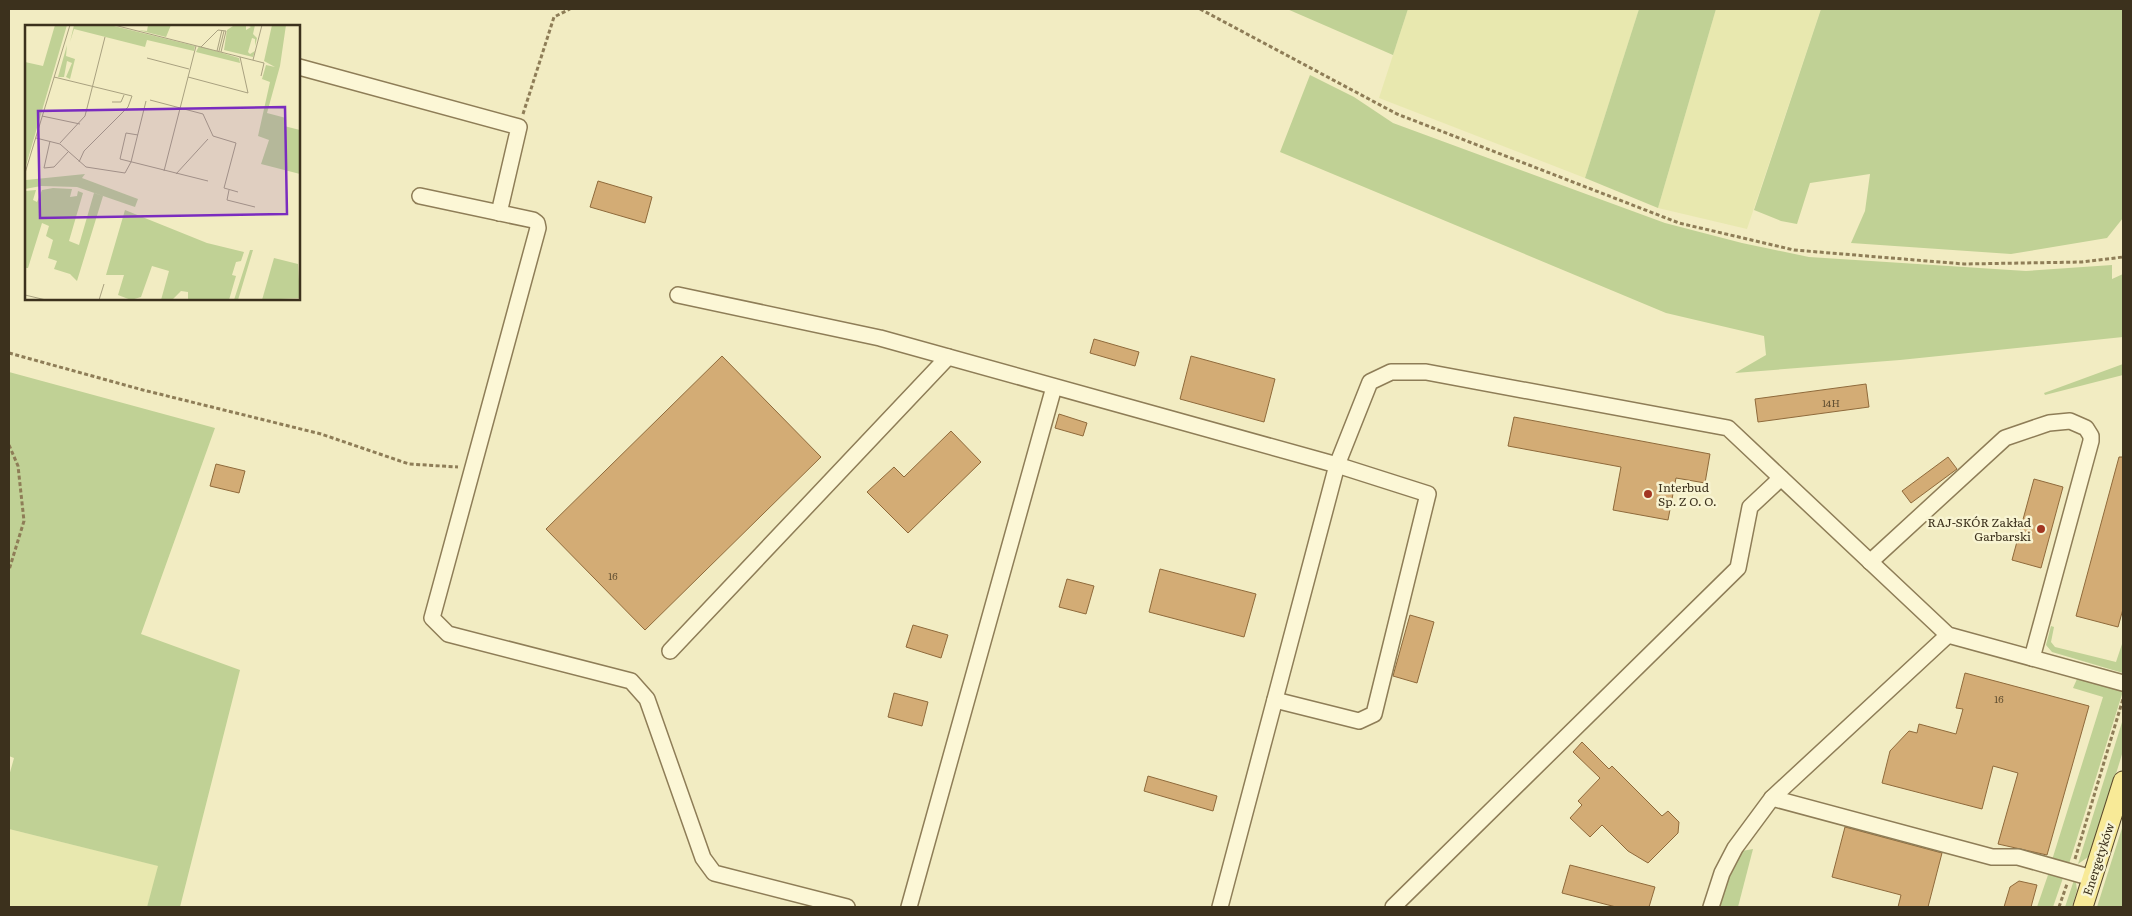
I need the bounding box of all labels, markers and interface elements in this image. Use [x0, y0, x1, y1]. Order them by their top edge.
inset map [25, 25, 300, 300]
house number: 14H [1822, 395, 1840, 410]
place label: Interbud Sp. Z O. O. [1658, 478, 1717, 510]
marker: Interbud Sp. Z O. O. [1642, 488, 1654, 500]
place label: RAJ-SKÓR Zakład Garbarski [1928, 513, 2032, 545]
marker: RAJ-SKÓR Zakład Garbarski [2035, 523, 2047, 535]
house number: 16 [608, 568, 618, 583]
house number: 16 [1994, 691, 2004, 706]
street label: Energetyków [2078, 820, 2118, 898]

